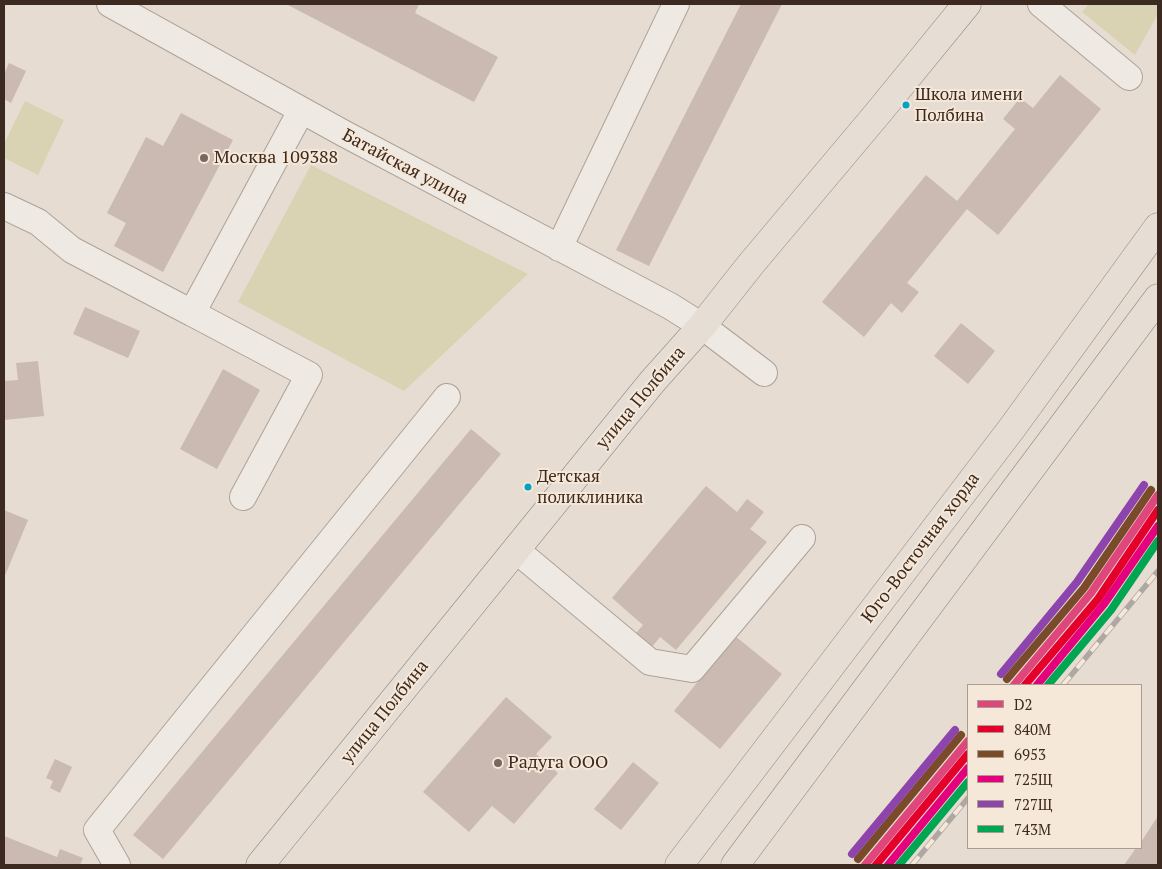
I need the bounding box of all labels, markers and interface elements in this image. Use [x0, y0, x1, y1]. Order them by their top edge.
place label: Школа имени Полбина [915, 85, 1023, 125]
marker: Школа имени Полбина [901, 100, 911, 110]
street label: Батайская улица [338, 125, 472, 209]
place label: Москва 109388 [214, 147, 338, 169]
marker: Москва 109388 [198, 152, 210, 164]
street label: улица Полбина [592, 342, 690, 454]
place label: Детская поликлиника [537, 467, 643, 507]
street label: Юго-Восточная хорда [857, 469, 985, 627]
marker: Детская поликлиника [523, 482, 533, 492]
street label: улица Полбина [337, 656, 433, 768]
legend [967, 684, 1142, 849]
text: D2 [1014, 694, 1033, 714]
text: 840М [1014, 719, 1051, 739]
text: 6953 [1014, 744, 1046, 764]
place label: Радуга ООО [508, 752, 608, 774]
marker: Радуга ООО [492, 757, 504, 769]
text: 725Щ [1014, 769, 1052, 789]
text: 727Щ [1014, 794, 1052, 814]
text: 743М [1014, 819, 1051, 839]

